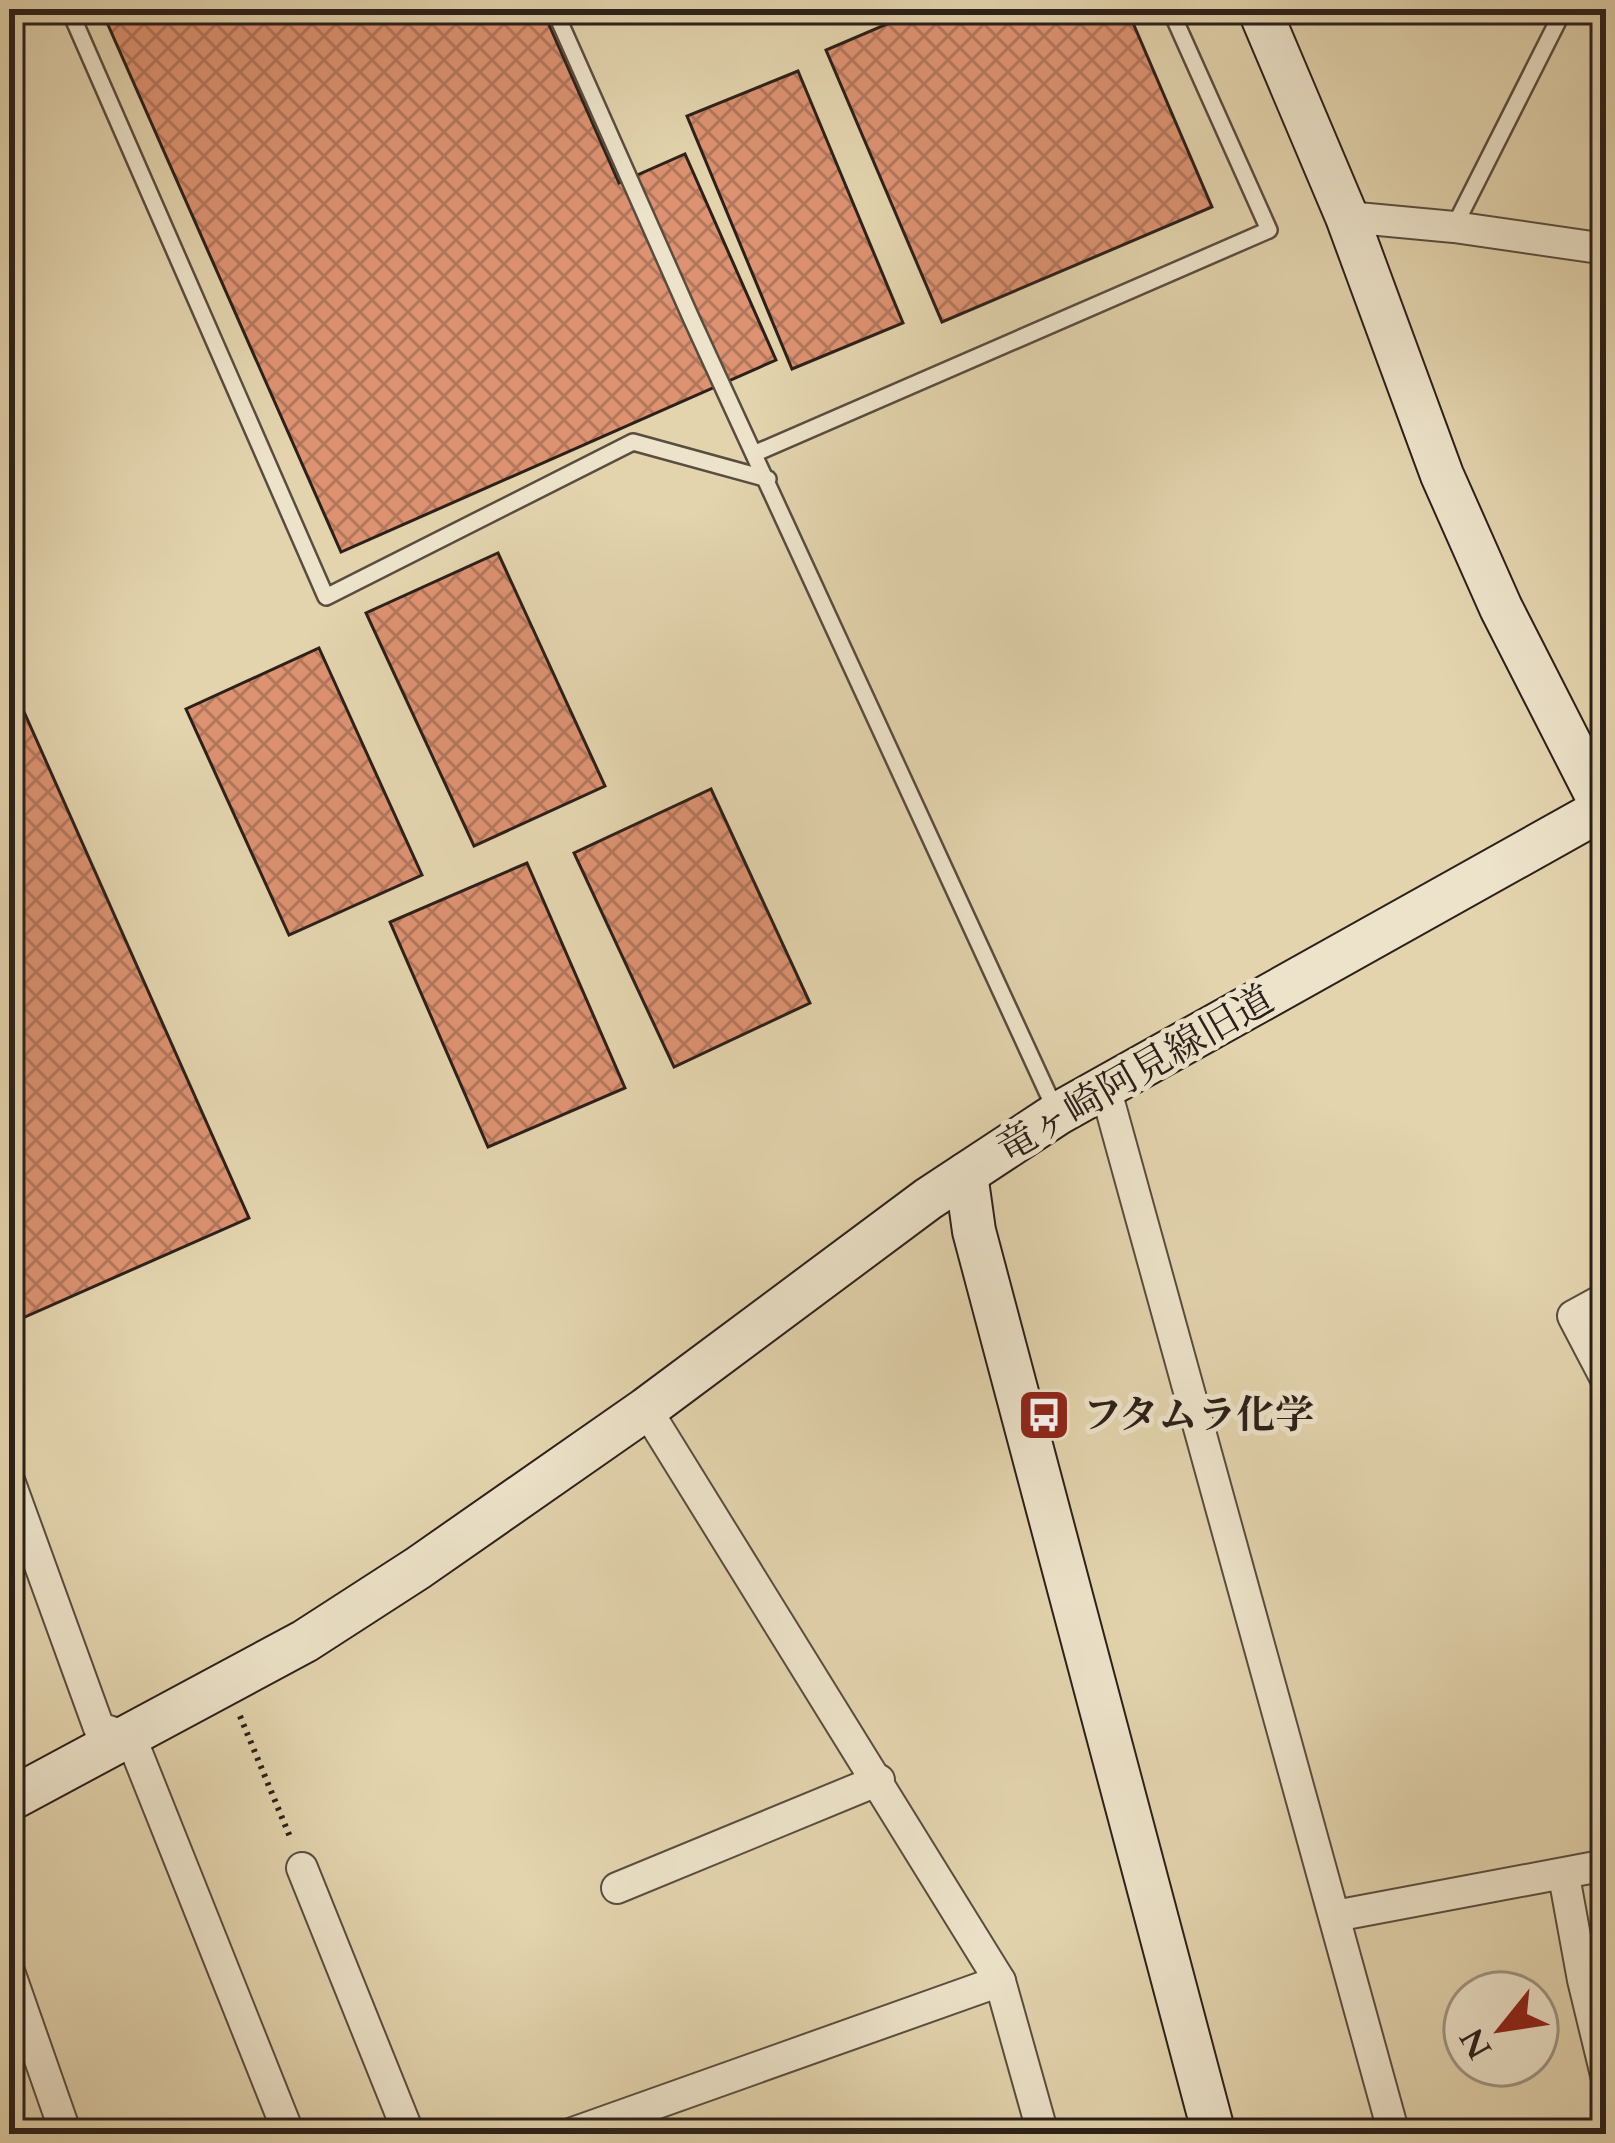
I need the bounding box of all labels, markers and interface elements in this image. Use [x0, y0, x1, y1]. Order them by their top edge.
street label: 竜ヶ崎阿見線旧道 [987, 973, 1283, 1175]
bus stop icon: フタムラ化学 [1016, 1387, 1072, 1443]
place label: フタムラ化学 [1083, 1389, 1314, 1442]
north arrow [1441, 1969, 1561, 2089]
text: N [1449, 2019, 1503, 2067]

